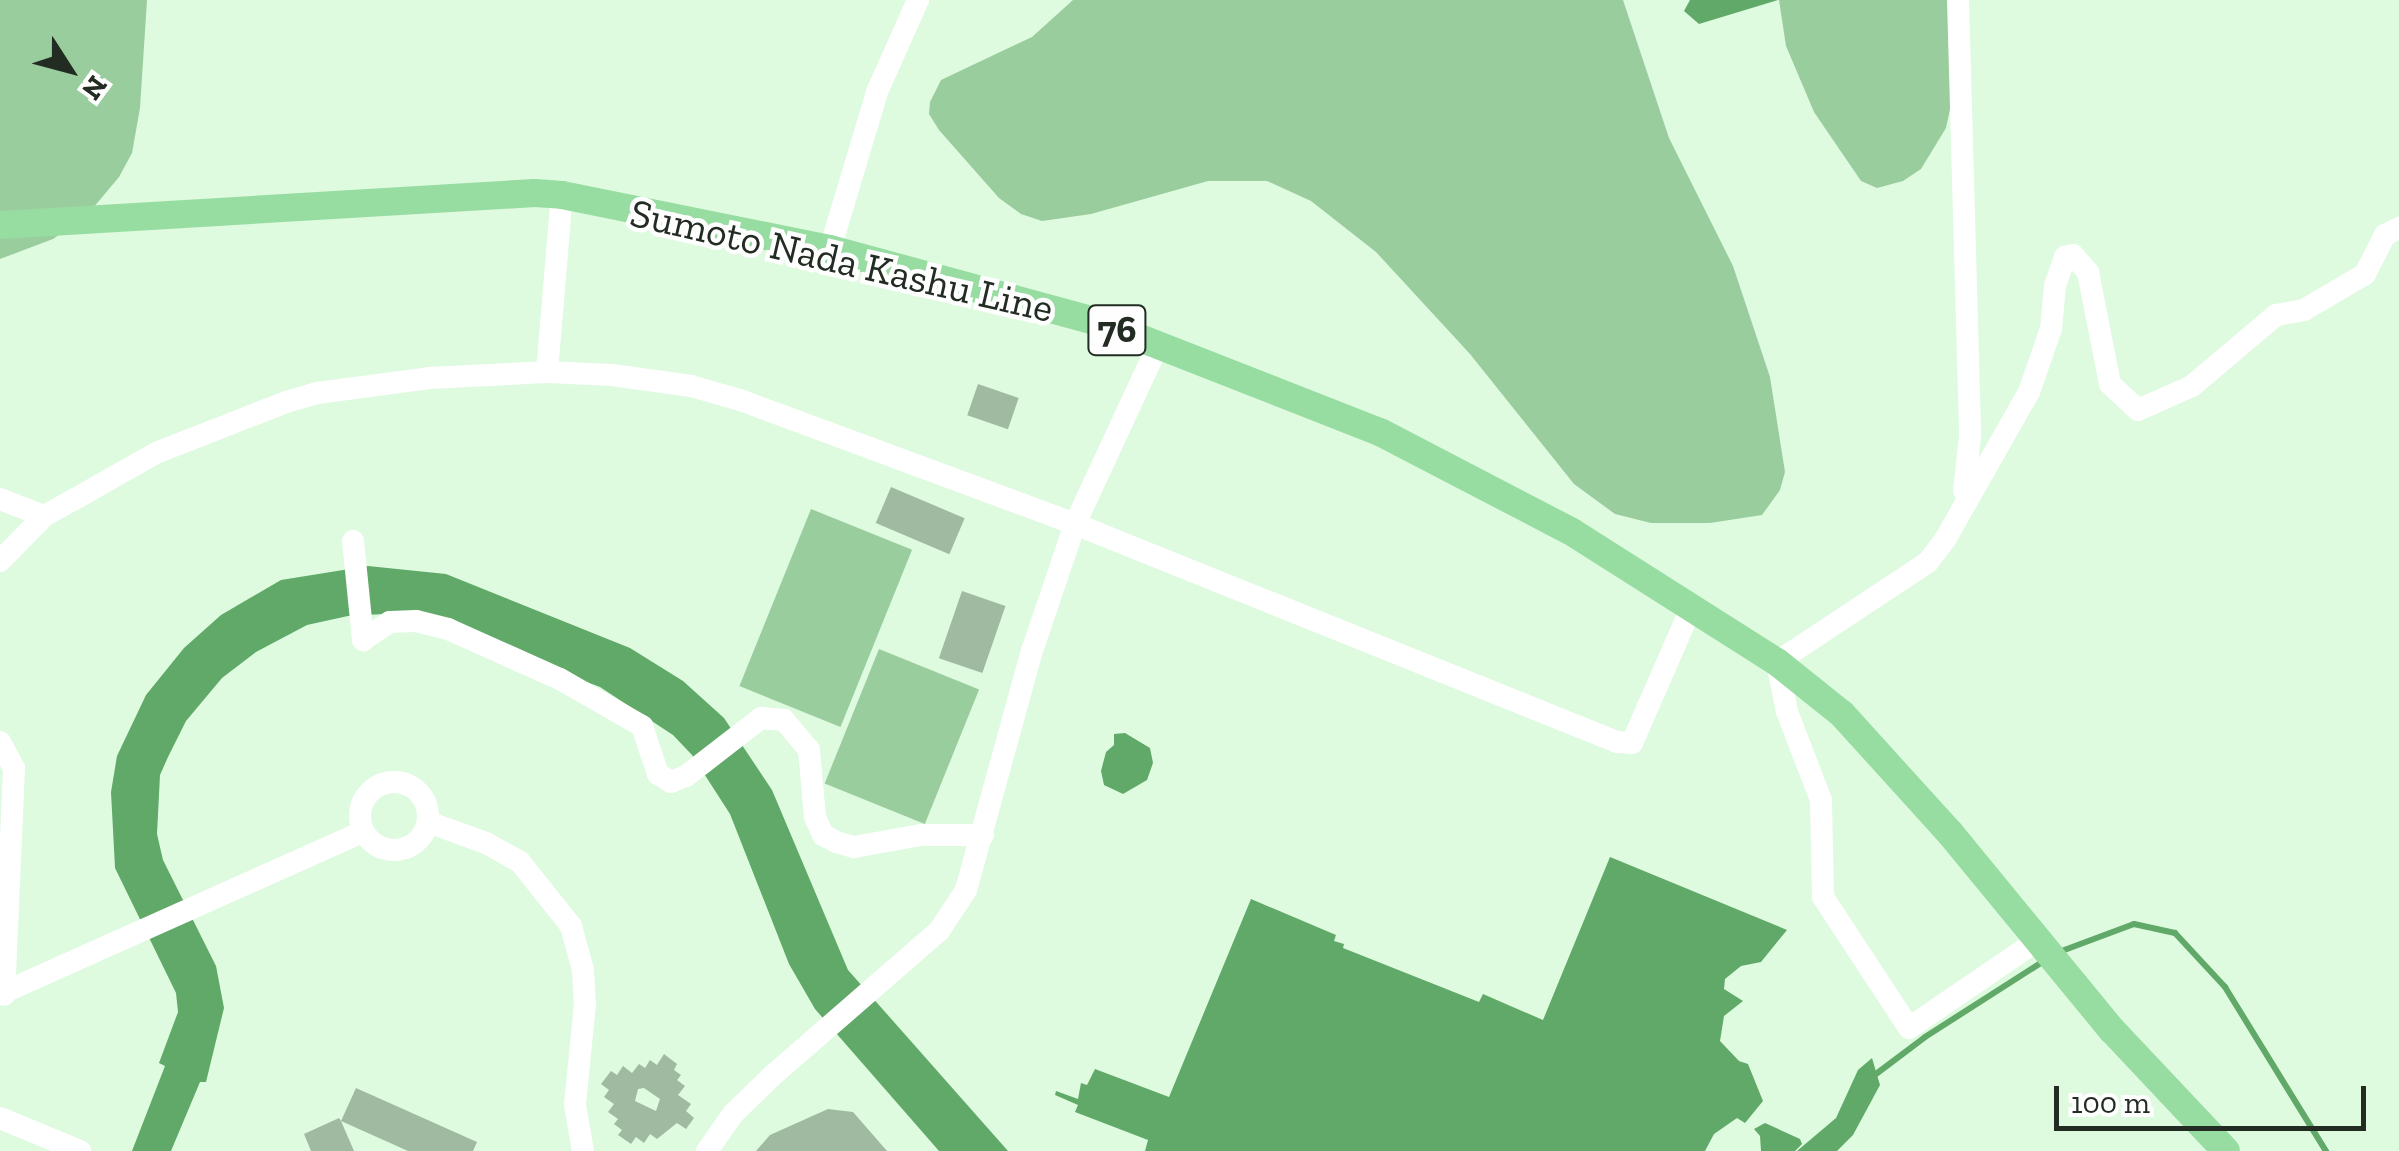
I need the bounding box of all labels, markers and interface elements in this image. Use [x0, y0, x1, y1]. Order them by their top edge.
north arrow [20, 20, 120, 120]
text: N [75, 70, 114, 106]
street label: Sumoto Nada Kashu Line [626, 188, 1058, 332]
road number: 76 [1087, 297, 1147, 363]
scale bar [2059, 1066, 2372, 1128]
text: 100 m [2071, 1085, 2150, 1121]

